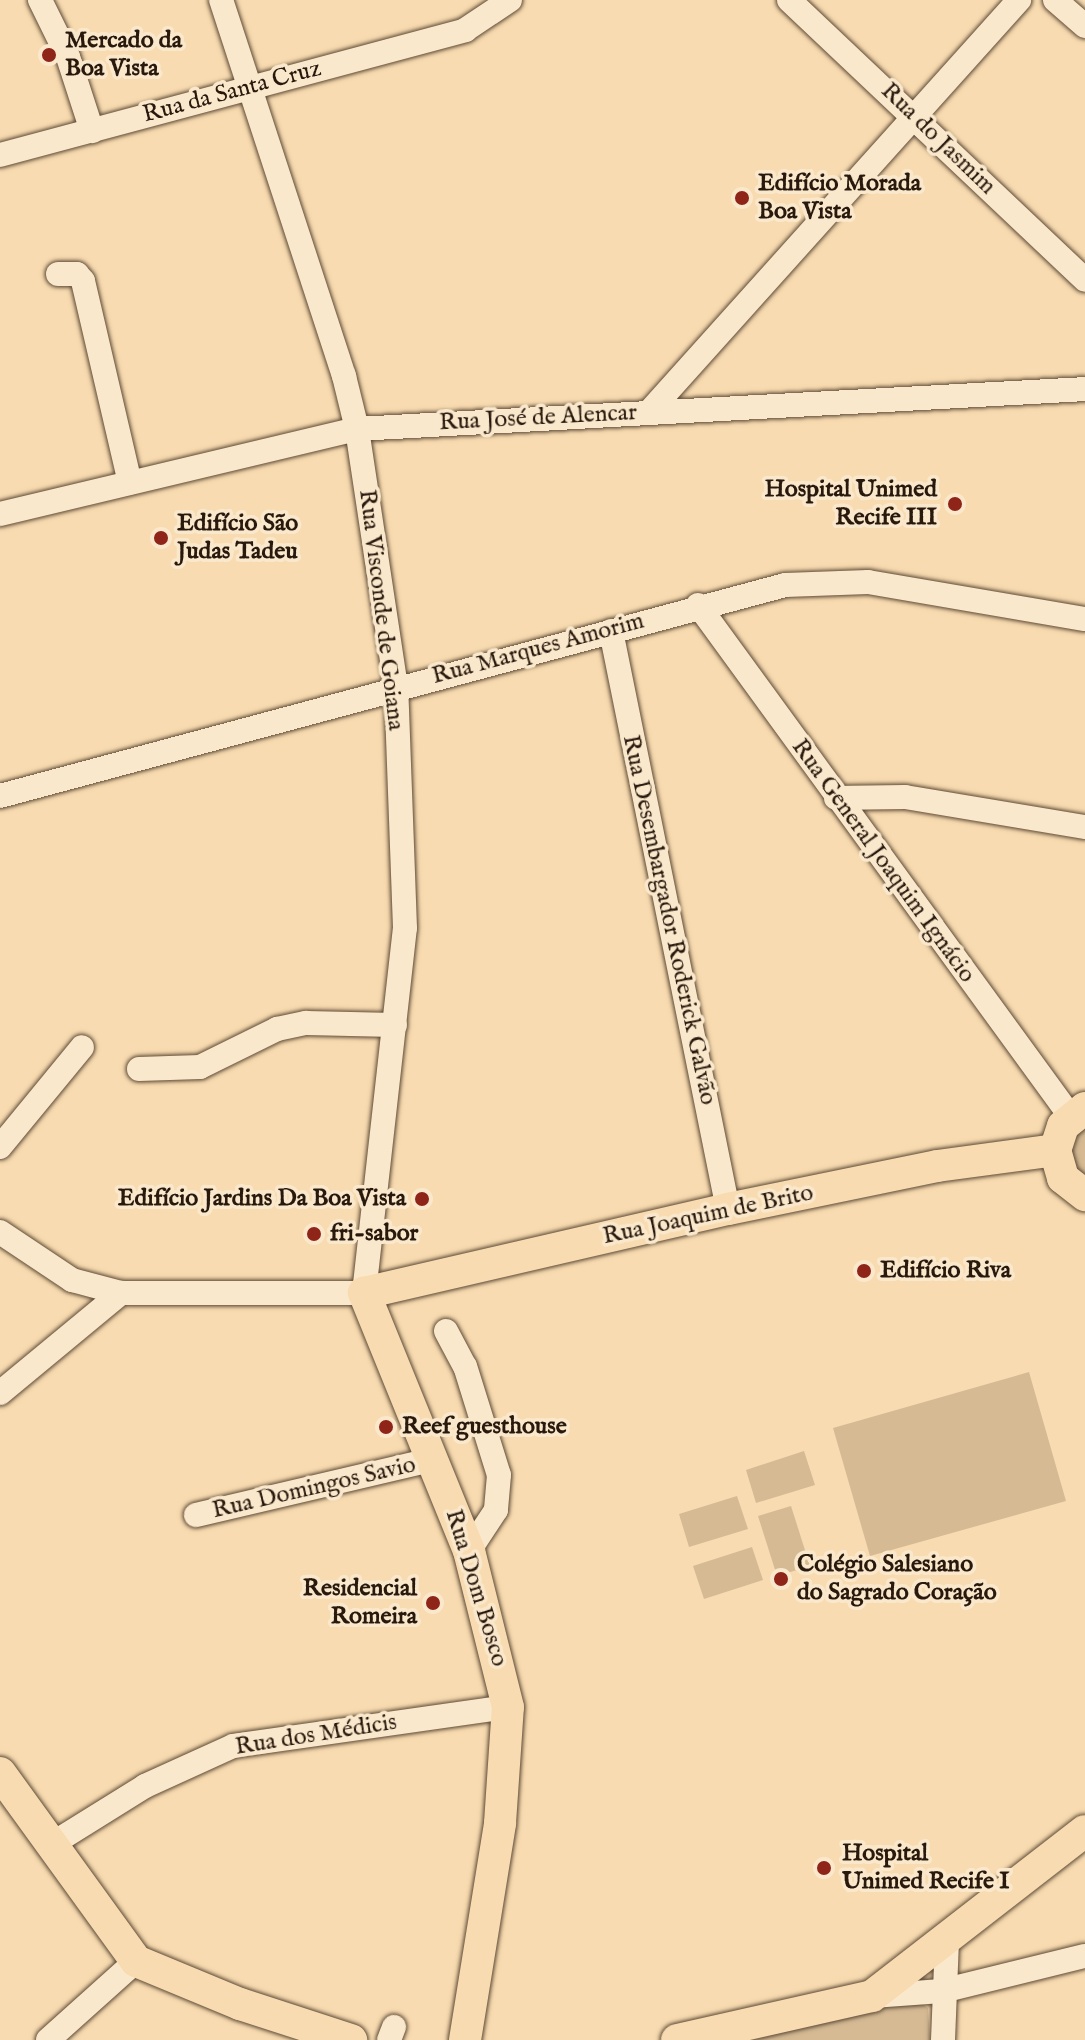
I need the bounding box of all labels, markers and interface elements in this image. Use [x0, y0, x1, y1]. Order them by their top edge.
place label: Mercado da Boa Vista [65, 27, 182, 83]
marker: Mercado da Boa Vista [40, 46, 58, 64]
street label: Rua da Santa Cruz [140, 54, 324, 130]
street label: Rua do Jasmim [875, 77, 1001, 201]
place label: Edifício Morada Boa Vista [758, 170, 921, 226]
marker: Edifício Morada Boa Vista [733, 189, 751, 207]
street label: Rua José de Alencar [438, 398, 638, 438]
place label: Hospital Unimed Recife III [765, 476, 937, 532]
street label: Rua Visconde de Goiana [352, 488, 410, 732]
marker: Hospital Unimed Recife III [944, 493, 966, 515]
place label: Edifício São Judas Tadeu [177, 510, 298, 566]
marker: Edifício São Judas Tadeu [152, 529, 170, 547]
street label: Rua Marques Amorim [429, 607, 647, 691]
street label: Rua Desembargador Roderick Galvão [616, 732, 722, 1108]
street label: Rua General Joaquim Ignácio [785, 734, 981, 988]
street label: Rua Joaquim de Brito [600, 1179, 816, 1251]
place label: Edifício Jardins Da Boa Vista [118, 1185, 406, 1213]
marker: Edifício Jardins Da Boa Vista [413, 1190, 431, 1208]
place label: fri-sabor [330, 1220, 418, 1248]
marker: fri-sabor [305, 1225, 323, 1243]
place label: Edifício Riva [880, 1257, 1011, 1285]
marker: Edifício Riva [855, 1262, 873, 1280]
place label: Reef guesthouse [402, 1413, 567, 1441]
marker: Reef guesthouse [377, 1418, 395, 1436]
street label: Rua Domingos Savio [209, 1451, 419, 1525]
street label: Rua Dom Bosco [438, 1506, 514, 1670]
place label: Colégio Salesiano do Sagrado Coração [797, 1551, 997, 1607]
marker: Colégio Salesiano do Sagrado Coração [772, 1570, 790, 1588]
place label: Residencial Romeira [303, 1575, 417, 1631]
marker: Residencial Romeira [424, 1594, 442, 1612]
street label: Rua dos Médicis [233, 1708, 399, 1762]
place label: Hospital Unimed Recife I [842, 1840, 1010, 1896]
marker: Hospital Unimed Recife I [813, 1857, 835, 1879]

